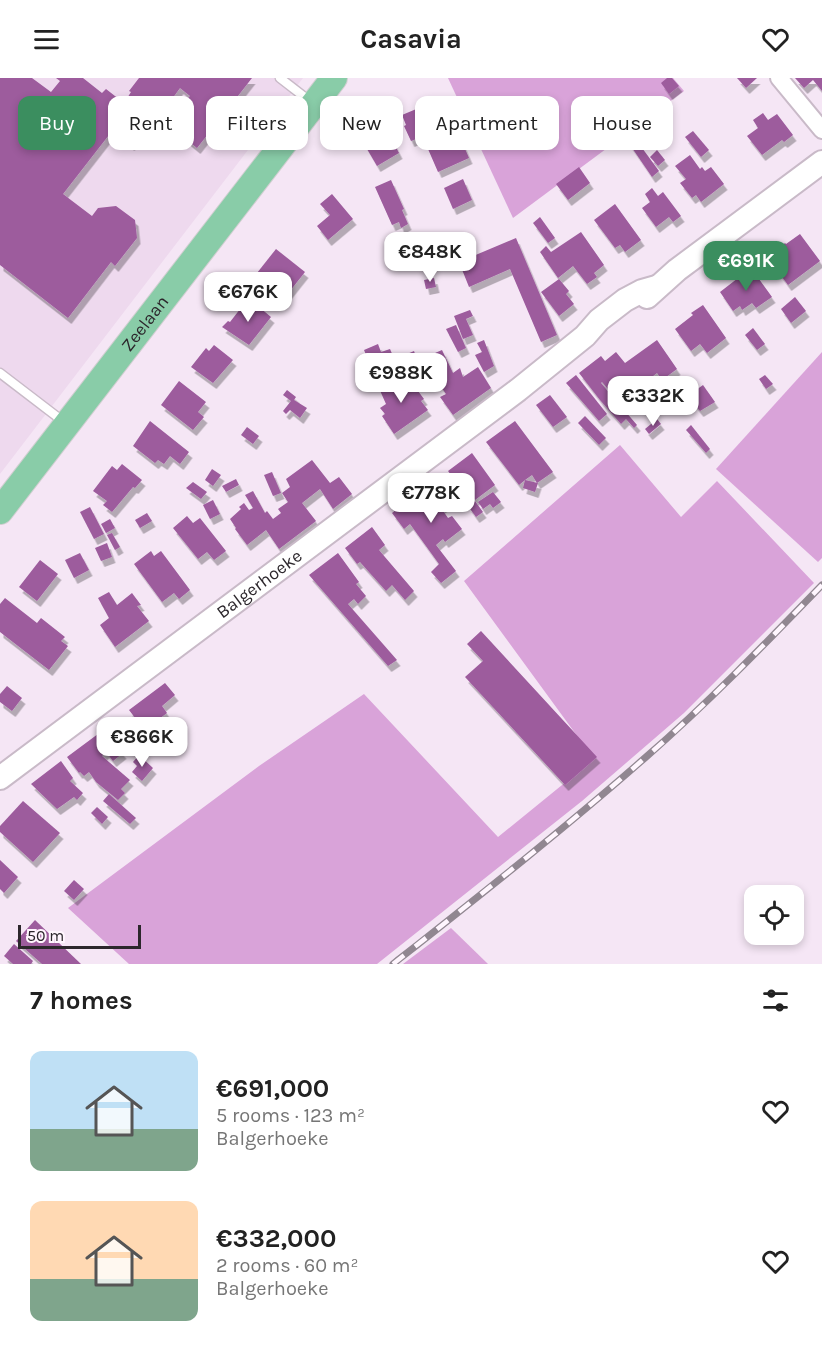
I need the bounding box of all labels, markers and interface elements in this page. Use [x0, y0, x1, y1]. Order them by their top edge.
icon: menu [30, 23, 63, 56]
text: Casavia [360, 23, 462, 55]
icon: heart [759, 23, 792, 56]
chip: Buy [18, 96, 96, 150]
chip: Rent [108, 96, 194, 150]
chip: Filters [206, 96, 308, 150]
chip: New [320, 96, 403, 150]
chip: Apartment [415, 96, 559, 150]
chip: House [571, 96, 673, 150]
pin: €848K [388, 232, 472, 283]
text: €848K [398, 240, 462, 263]
pin: €691K [704, 241, 788, 292]
text: €691K [717, 249, 775, 272]
pin: €676K [206, 272, 290, 323]
text: €676K [218, 280, 278, 303]
street label: Zeelaan [116, 291, 173, 356]
pin: €988K [359, 353, 443, 404]
text: €988K [369, 361, 433, 384]
pin: €332K [611, 376, 695, 427]
text: €332K [622, 384, 684, 407]
pin: €778K [389, 473, 473, 524]
text: €778K [402, 481, 460, 504]
street label: Balgerhoeke [212, 545, 307, 623]
pin: €866K [100, 717, 184, 768]
text: €866K [111, 725, 173, 748]
map controls [744, 885, 804, 945]
button: locate [744, 885, 804, 945]
scale bar [18, 922, 141, 950]
text: 50 m [27, 926, 64, 945]
icon: filters [759, 984, 792, 1017]
text: 7 homes [30, 985, 133, 1016]
text: €691,000 [216, 1073, 329, 1104]
icon: home [78, 1075, 150, 1147]
icon: heart [759, 1095, 792, 1128]
text: 5 rooms · 123 m² [216, 1104, 365, 1127]
text: Balgerhoeke [216, 1127, 329, 1150]
text: €332,000 [216, 1223, 336, 1254]
icon: home [78, 1225, 150, 1297]
icon: heart [759, 1245, 792, 1278]
text: 2 rooms · 60 m² [216, 1254, 359, 1277]
text: Balgerhoeke [216, 1277, 329, 1300]

